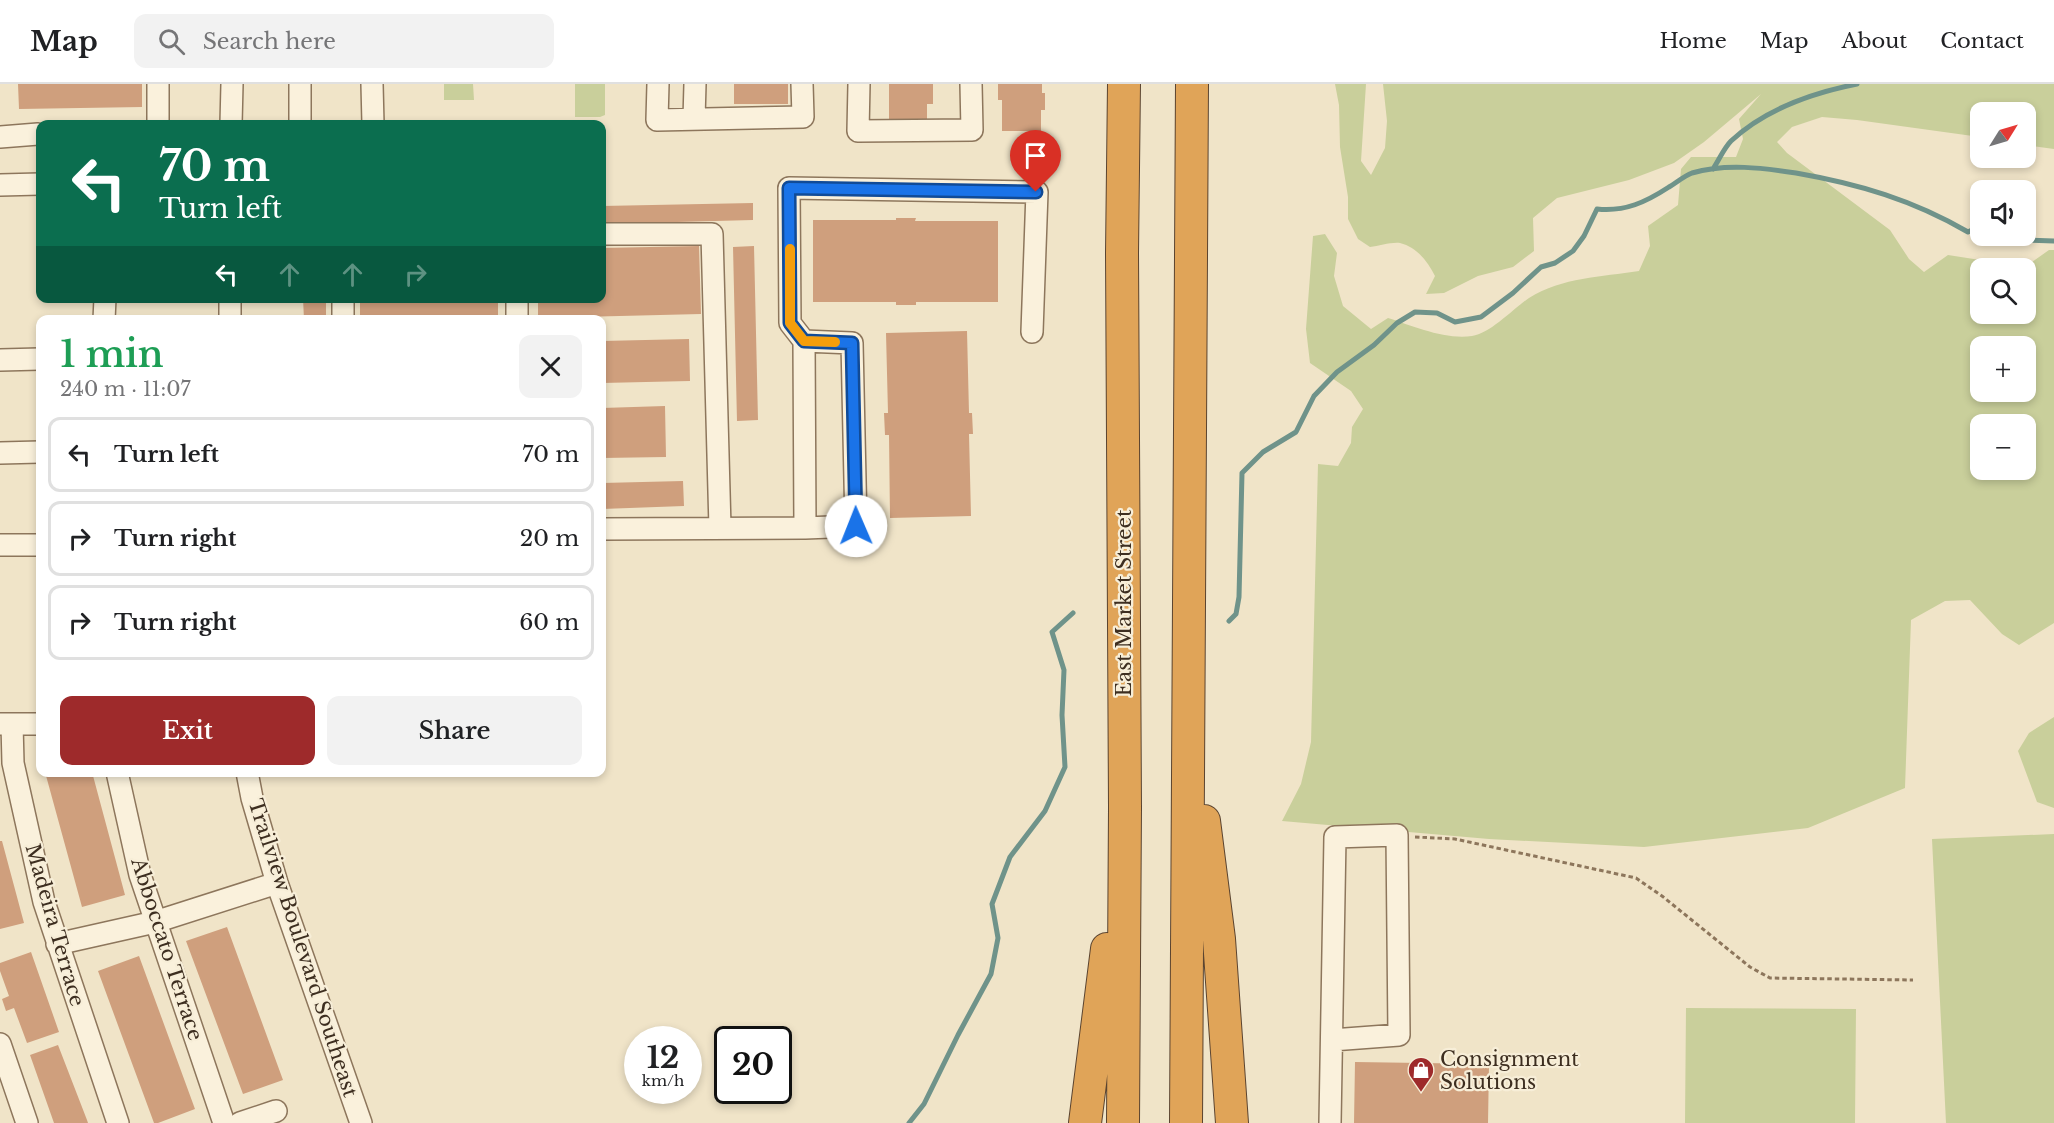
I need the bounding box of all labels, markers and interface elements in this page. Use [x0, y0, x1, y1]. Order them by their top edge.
search box [134, 14, 554, 68]
text: Map [30, 24, 98, 59]
icon: search [155, 25, 188, 58]
text: Search here [203, 28, 336, 55]
text: Home [1660, 28, 1727, 54]
text: Map [1760, 28, 1808, 54]
text: About [1841, 28, 1907, 54]
text: Contact [1940, 28, 2024, 54]
north arrow [1970, 102, 2036, 168]
map controls [1970, 102, 2036, 480]
pin [1010, 130, 1061, 192]
icon: arrive [1019, 139, 1052, 172]
text: 70 m [159, 140, 270, 192]
icon: left [60, 144, 138, 222]
button: sound [1970, 180, 2036, 246]
text: Turn left [159, 192, 282, 225]
icon: left [210, 258, 243, 291]
icon: ahead [273, 258, 306, 291]
icon: ahead [336, 258, 369, 291]
icon: right [399, 258, 432, 291]
button: search [1970, 258, 2036, 324]
text: 1 min [60, 332, 164, 377]
button: close [519, 335, 582, 398]
button: + [1970, 336, 2036, 402]
text: 240 m · 11:07 [60, 377, 191, 401]
button: − [1970, 414, 2036, 480]
icon: left [63, 438, 96, 471]
text: Turn left [114, 441, 219, 468]
text: 70 m [522, 441, 579, 468]
position arrow [824, 494, 888, 558]
street label: East Market Street [1112, 509, 1136, 696]
icon: right [63, 522, 96, 555]
text: Turn right [114, 525, 236, 552]
text: 20 m [520, 525, 579, 552]
icon: right [63, 606, 96, 639]
text: Turn right [114, 609, 236, 636]
text: 60 m [519, 609, 579, 636]
button: Exit [60, 696, 315, 765]
button: Share [327, 696, 582, 765]
street label: Trailview Boulevard Southeast [243, 796, 363, 1100]
street label: Madeira Terrace [20, 841, 90, 1009]
street label: Abboccato Terrace [126, 854, 208, 1043]
speed limit sign: 20 [714, 1026, 792, 1104]
text: 12 [647, 1039, 679, 1076]
place label: Consignment Solutions [1440, 1047, 1579, 1094]
shop icon: Consignment Solutions [1406, 1055, 1436, 1093]
text: km/h [642, 1071, 684, 1090]

